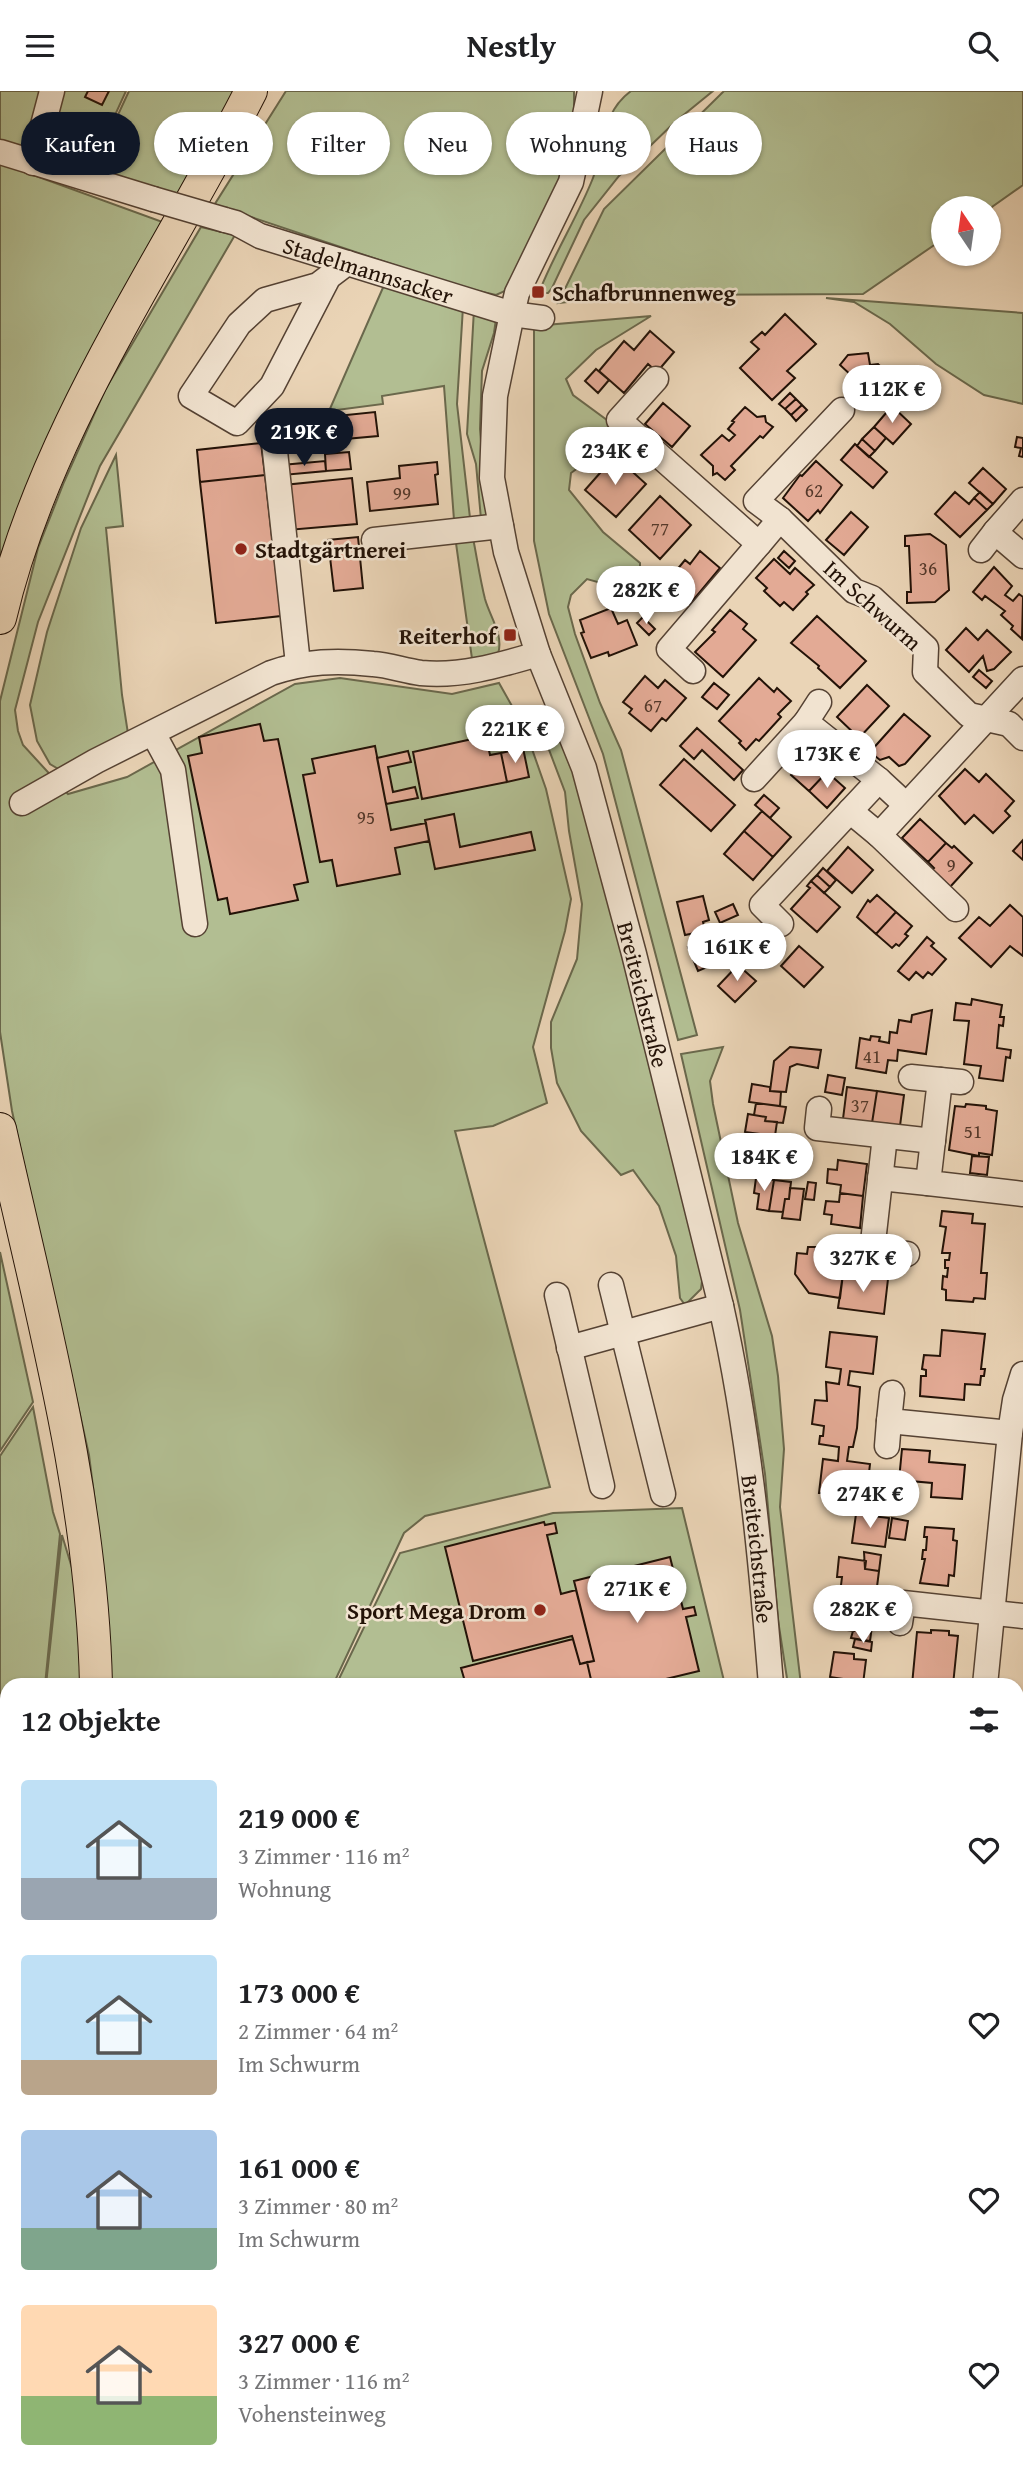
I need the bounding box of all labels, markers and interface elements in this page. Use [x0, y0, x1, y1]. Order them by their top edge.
text: Nestly [467, 22, 556, 69]
icon: menu [21, 27, 59, 65]
icon: search [964, 27, 1002, 65]
chip: Kaufen [21, 112, 140, 175]
chip: Mieten [154, 112, 273, 175]
chip: Filter [287, 112, 390, 175]
chip: Neu [404, 112, 492, 175]
chip: Wohnung [506, 112, 651, 175]
chip: Haus [665, 112, 762, 175]
north arrow [931, 196, 1001, 266]
map controls [931, 196, 1001, 266]
street label: Stadelmannsacker [279, 228, 458, 312]
place label: Schafbrunnenweg [552, 276, 737, 309]
marker: Schafbrunnenweg [530, 284, 546, 300]
pin: 112K € [835, 365, 949, 425]
text: 112K € [858, 371, 926, 404]
pin: 219K € [247, 409, 361, 468]
text: 219K € [270, 414, 338, 447]
pin: 234K € [558, 427, 672, 487]
text: 234K € [581, 433, 649, 466]
house number: 62 [805, 476, 823, 504]
house number: 99 [393, 479, 411, 507]
house number: 77 [651, 514, 669, 542]
place label: Stadtgärtnerei [255, 533, 406, 566]
marker: Stadtgärtnerei [233, 541, 249, 557]
street label: Im Schwurm [817, 552, 930, 658]
house number: 36 [919, 554, 937, 582]
pin: 282K € [589, 567, 703, 626]
text: 282K € [612, 572, 680, 605]
place label: Reiterhof [399, 619, 499, 652]
marker: Reiterhof [502, 627, 518, 643]
house number: 67 [644, 691, 662, 719]
pin: 221K € [458, 705, 572, 765]
text: 221K € [481, 711, 549, 744]
pin: 173K € [770, 731, 884, 790]
text: 173K € [793, 736, 861, 769]
house number: 95 [357, 803, 375, 831]
house number: 9 [946, 851, 956, 879]
street label: Breiteichstraße [609, 918, 678, 1071]
pin: 161K € [680, 923, 794, 983]
text: 161K € [703, 929, 771, 962]
house number: 41 [863, 1042, 881, 1070]
house number: 37 [851, 1091, 869, 1119]
house number: 51 [964, 1117, 982, 1145]
pin: 184K € [707, 1133, 821, 1193]
text: 184K € [730, 1139, 798, 1172]
pin: 327K € [806, 1235, 920, 1294]
text: 327K € [829, 1240, 897, 1273]
pin: 274K € [813, 1471, 927, 1530]
street label: Breiteichstraße [734, 1473, 782, 1625]
text: 274K € [836, 1476, 904, 1509]
pin: 271K € [580, 1565, 694, 1625]
text: 271K € [603, 1571, 671, 1604]
pin: 282K € [806, 1585, 920, 1645]
text: 282K € [829, 1591, 897, 1624]
place label: Sport Mega Drom [347, 1594, 526, 1627]
marker: Sport Mega Drom [532, 1602, 548, 1618]
text: 12 Objekte [21, 1698, 161, 1742]
icon: filters [965, 1701, 1003, 1739]
text: 219 000 € [238, 1795, 360, 1839]
icon: home [77, 1808, 161, 1892]
icon: heart [965, 1831, 1003, 1869]
text: 3 Zimmer · 116 m² [238, 1839, 409, 1872]
text: Wohnung [238, 1872, 331, 1905]
text: 173 000 € [238, 1970, 360, 2014]
icon: home [77, 1983, 161, 2067]
icon: heart [965, 2006, 1003, 2044]
text: 2 Zimmer · 64 m² [238, 2014, 398, 2047]
text: Im Schwurm [238, 2047, 360, 2080]
text: 161 000 € [238, 2145, 360, 2189]
icon: home [77, 2158, 161, 2242]
icon: heart [965, 2181, 1003, 2219]
text: 3 Zimmer · 80 m² [238, 2189, 398, 2222]
text: Im Schwurm [238, 2222, 360, 2255]
text: 327 000 € [238, 2320, 360, 2364]
icon: home [77, 2333, 161, 2417]
icon: heart [965, 2356, 1003, 2394]
text: 3 Zimmer · 116 m² [238, 2364, 409, 2397]
text: Vohensteinweg [238, 2397, 386, 2430]

